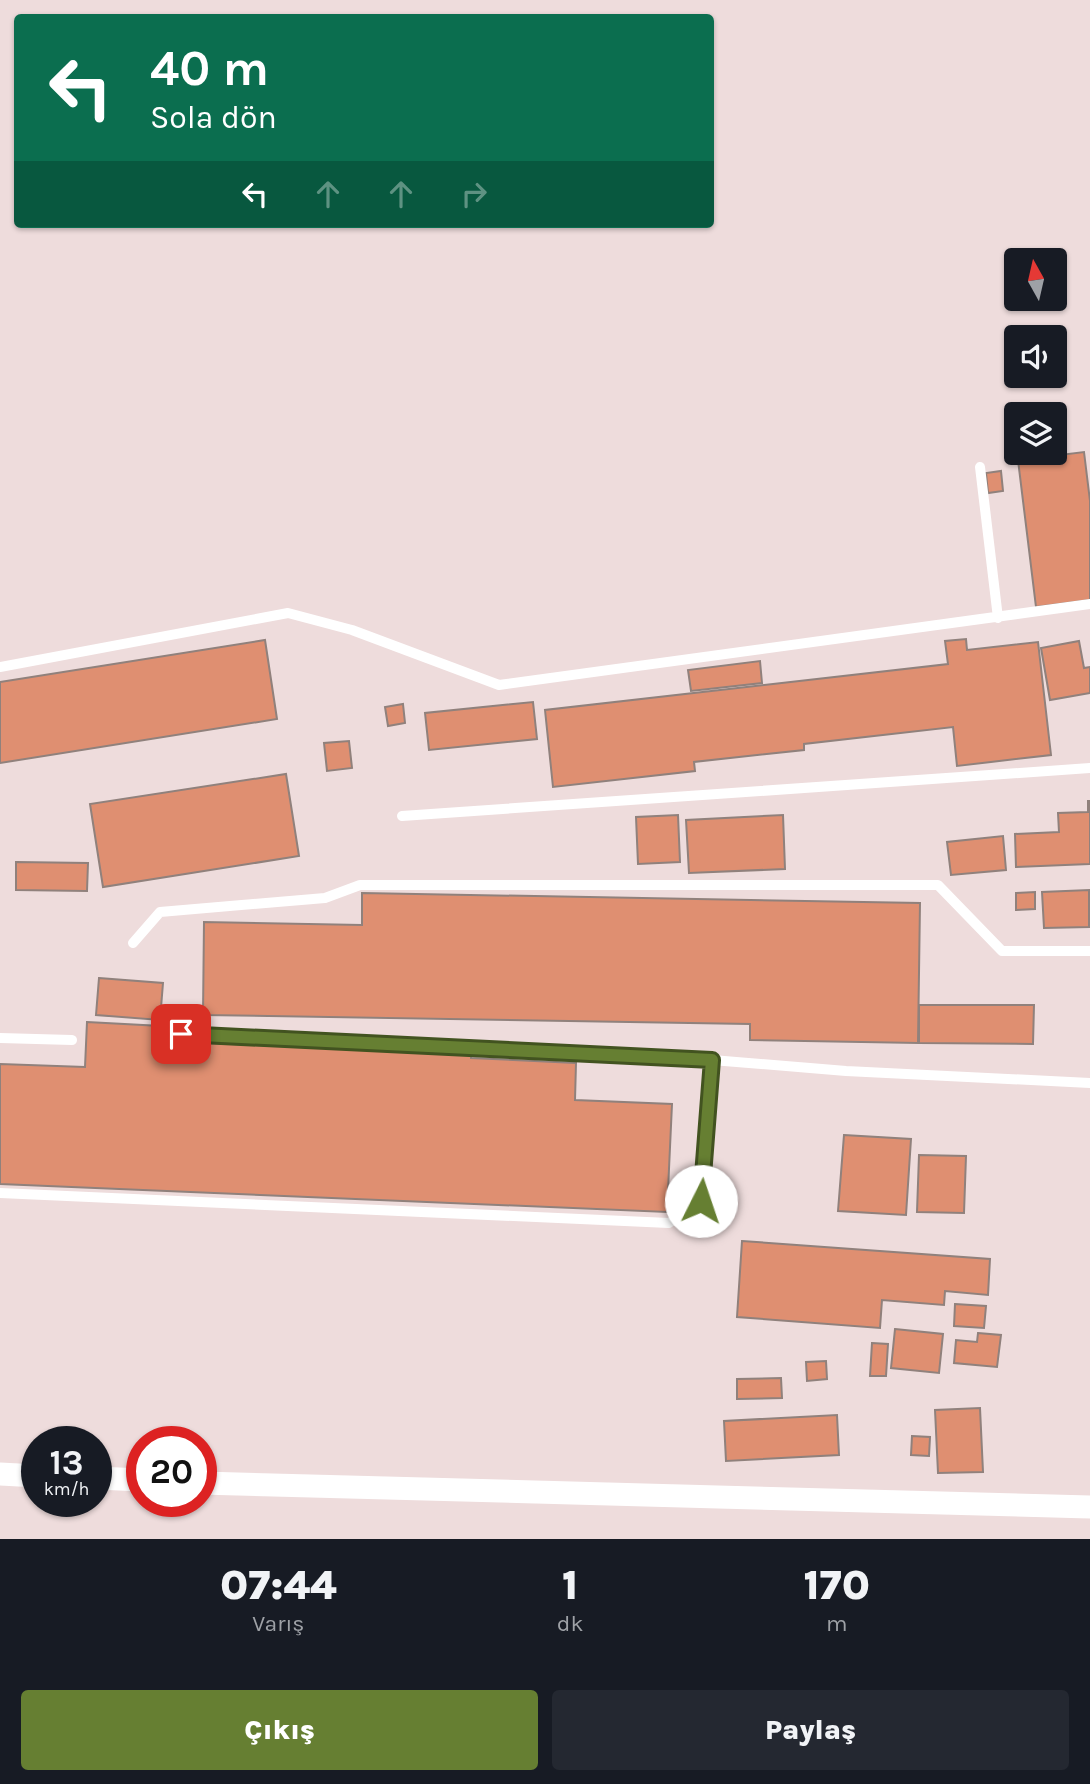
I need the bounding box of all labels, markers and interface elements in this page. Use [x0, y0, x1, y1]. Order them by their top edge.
text: 40 m [150, 40, 269, 97]
icon: left [35, 42, 126, 133]
text: Sola dön [150, 99, 277, 136]
icon: left [236, 175, 274, 213]
icon: ahead [309, 175, 347, 213]
icon: ahead [382, 175, 420, 213]
icon: right [455, 175, 493, 213]
north arrow [1004, 248, 1068, 312]
map controls [1004, 248, 1067, 465]
button: sound [1004, 325, 1067, 388]
button: layers [1004, 402, 1067, 465]
pin [151, 1004, 211, 1064]
icon: arrive [162, 1015, 200, 1053]
position arrow [664, 1164, 738, 1238]
speed limit sign: 20 [126, 1426, 217, 1517]
text: 13 [49, 1442, 84, 1483]
text: km/h [44, 1478, 89, 1500]
text: 07:44 [220, 1560, 337, 1610]
text: 1 [562, 1560, 578, 1610]
text: 170 [803, 1560, 870, 1610]
text: Varış [252, 1610, 304, 1637]
text: dk [557, 1610, 583, 1637]
text: m [826, 1610, 847, 1637]
button: Çıkış [21, 1690, 538, 1770]
button: Paylaş [552, 1690, 1069, 1770]

